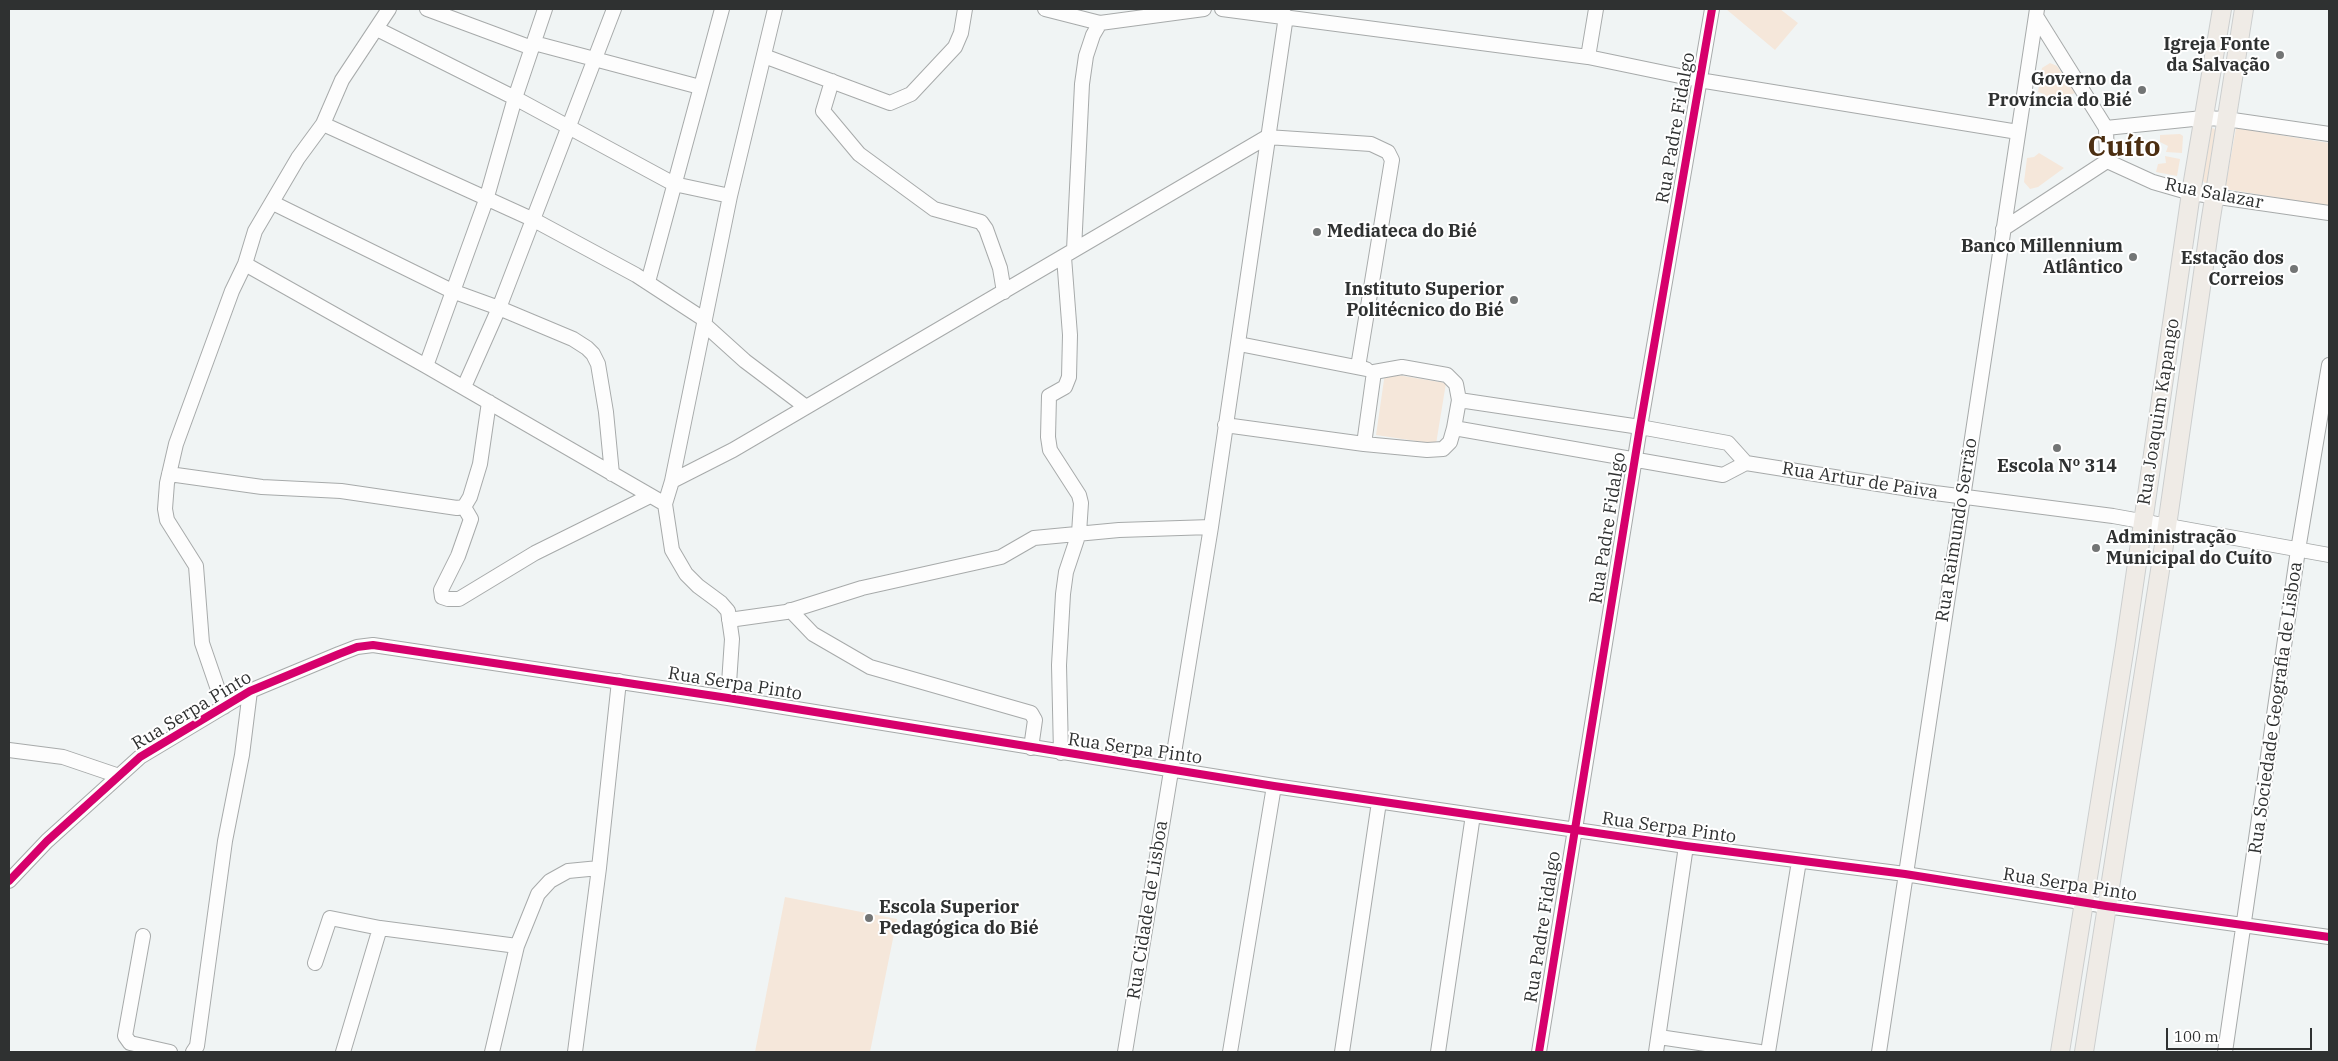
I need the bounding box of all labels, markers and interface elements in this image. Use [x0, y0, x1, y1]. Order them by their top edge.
place label: Igreja Fonte da Salvação [2163, 34, 2270, 76]
marker: Igreja Fonte da Salvação [2274, 49, 2286, 61]
street label: Rua Padre Fidalgo [1652, 51, 1700, 205]
place label: Governo da Província do Bié [1988, 69, 2132, 112]
marker: Governo da Província do Bié [2136, 84, 2148, 96]
district label: Cuíto [2088, 131, 2160, 165]
street label: Rua Salazar [2163, 174, 2265, 214]
place label: Mediateca do Bié [1327, 221, 1477, 243]
marker: Mediateca do Bié [1311, 226, 1323, 238]
place label: Banco Millennium Atlântico [1961, 236, 2123, 278]
place label: Estação dos Correios [2181, 248, 2284, 290]
marker: Banco Millennium Atlântico [2127, 251, 2139, 263]
marker: Estação dos Correios [2288, 263, 2300, 275]
place label: Instituto Superior Politécnico do Bié [1345, 279, 1504, 322]
marker: Instituto Superior Politécnico do Bié [1508, 294, 1520, 306]
street label: Rua Joaquim Kapango [2134, 317, 2184, 507]
street label: Rua Raimundo Serrão [1932, 436, 1982, 624]
marker: Escola Nº 314 [2051, 442, 2063, 454]
street label: Rua Padre Fidalgo [1585, 451, 1631, 605]
place label: Escola Nº 314 [1997, 456, 2117, 478]
street label: Rua Artur de Paiva [1780, 458, 1940, 504]
place label: Administração Municipal do Cuíto [2106, 527, 2272, 570]
marker: Administração Municipal do Cuíto [2090, 542, 2102, 554]
street label: Rua Sociedade Geografia de Lisboa [2245, 560, 2307, 856]
street label: Rua Serpa Pinto [666, 663, 804, 705]
street label: Rua Serpa Pinto [128, 667, 256, 755]
street label: Rua Serpa Pinto [1066, 729, 1204, 769]
street label: Rua Serpa Pinto [1600, 808, 1738, 848]
street label: Rua Cidade de Lisboa [1123, 819, 1173, 1001]
street label: Rua Padre Fidalgo [1520, 850, 1566, 1004]
street label: Rua Serpa Pinto [2001, 864, 2139, 906]
place label: Escola Superior Pedagógica do Bié [879, 897, 1039, 940]
marker: Escola Superior Pedagógica do Bié [863, 912, 875, 924]
scale bar [2168, 1018, 2314, 1050]
text: 100 m [2174, 1027, 2219, 1046]

